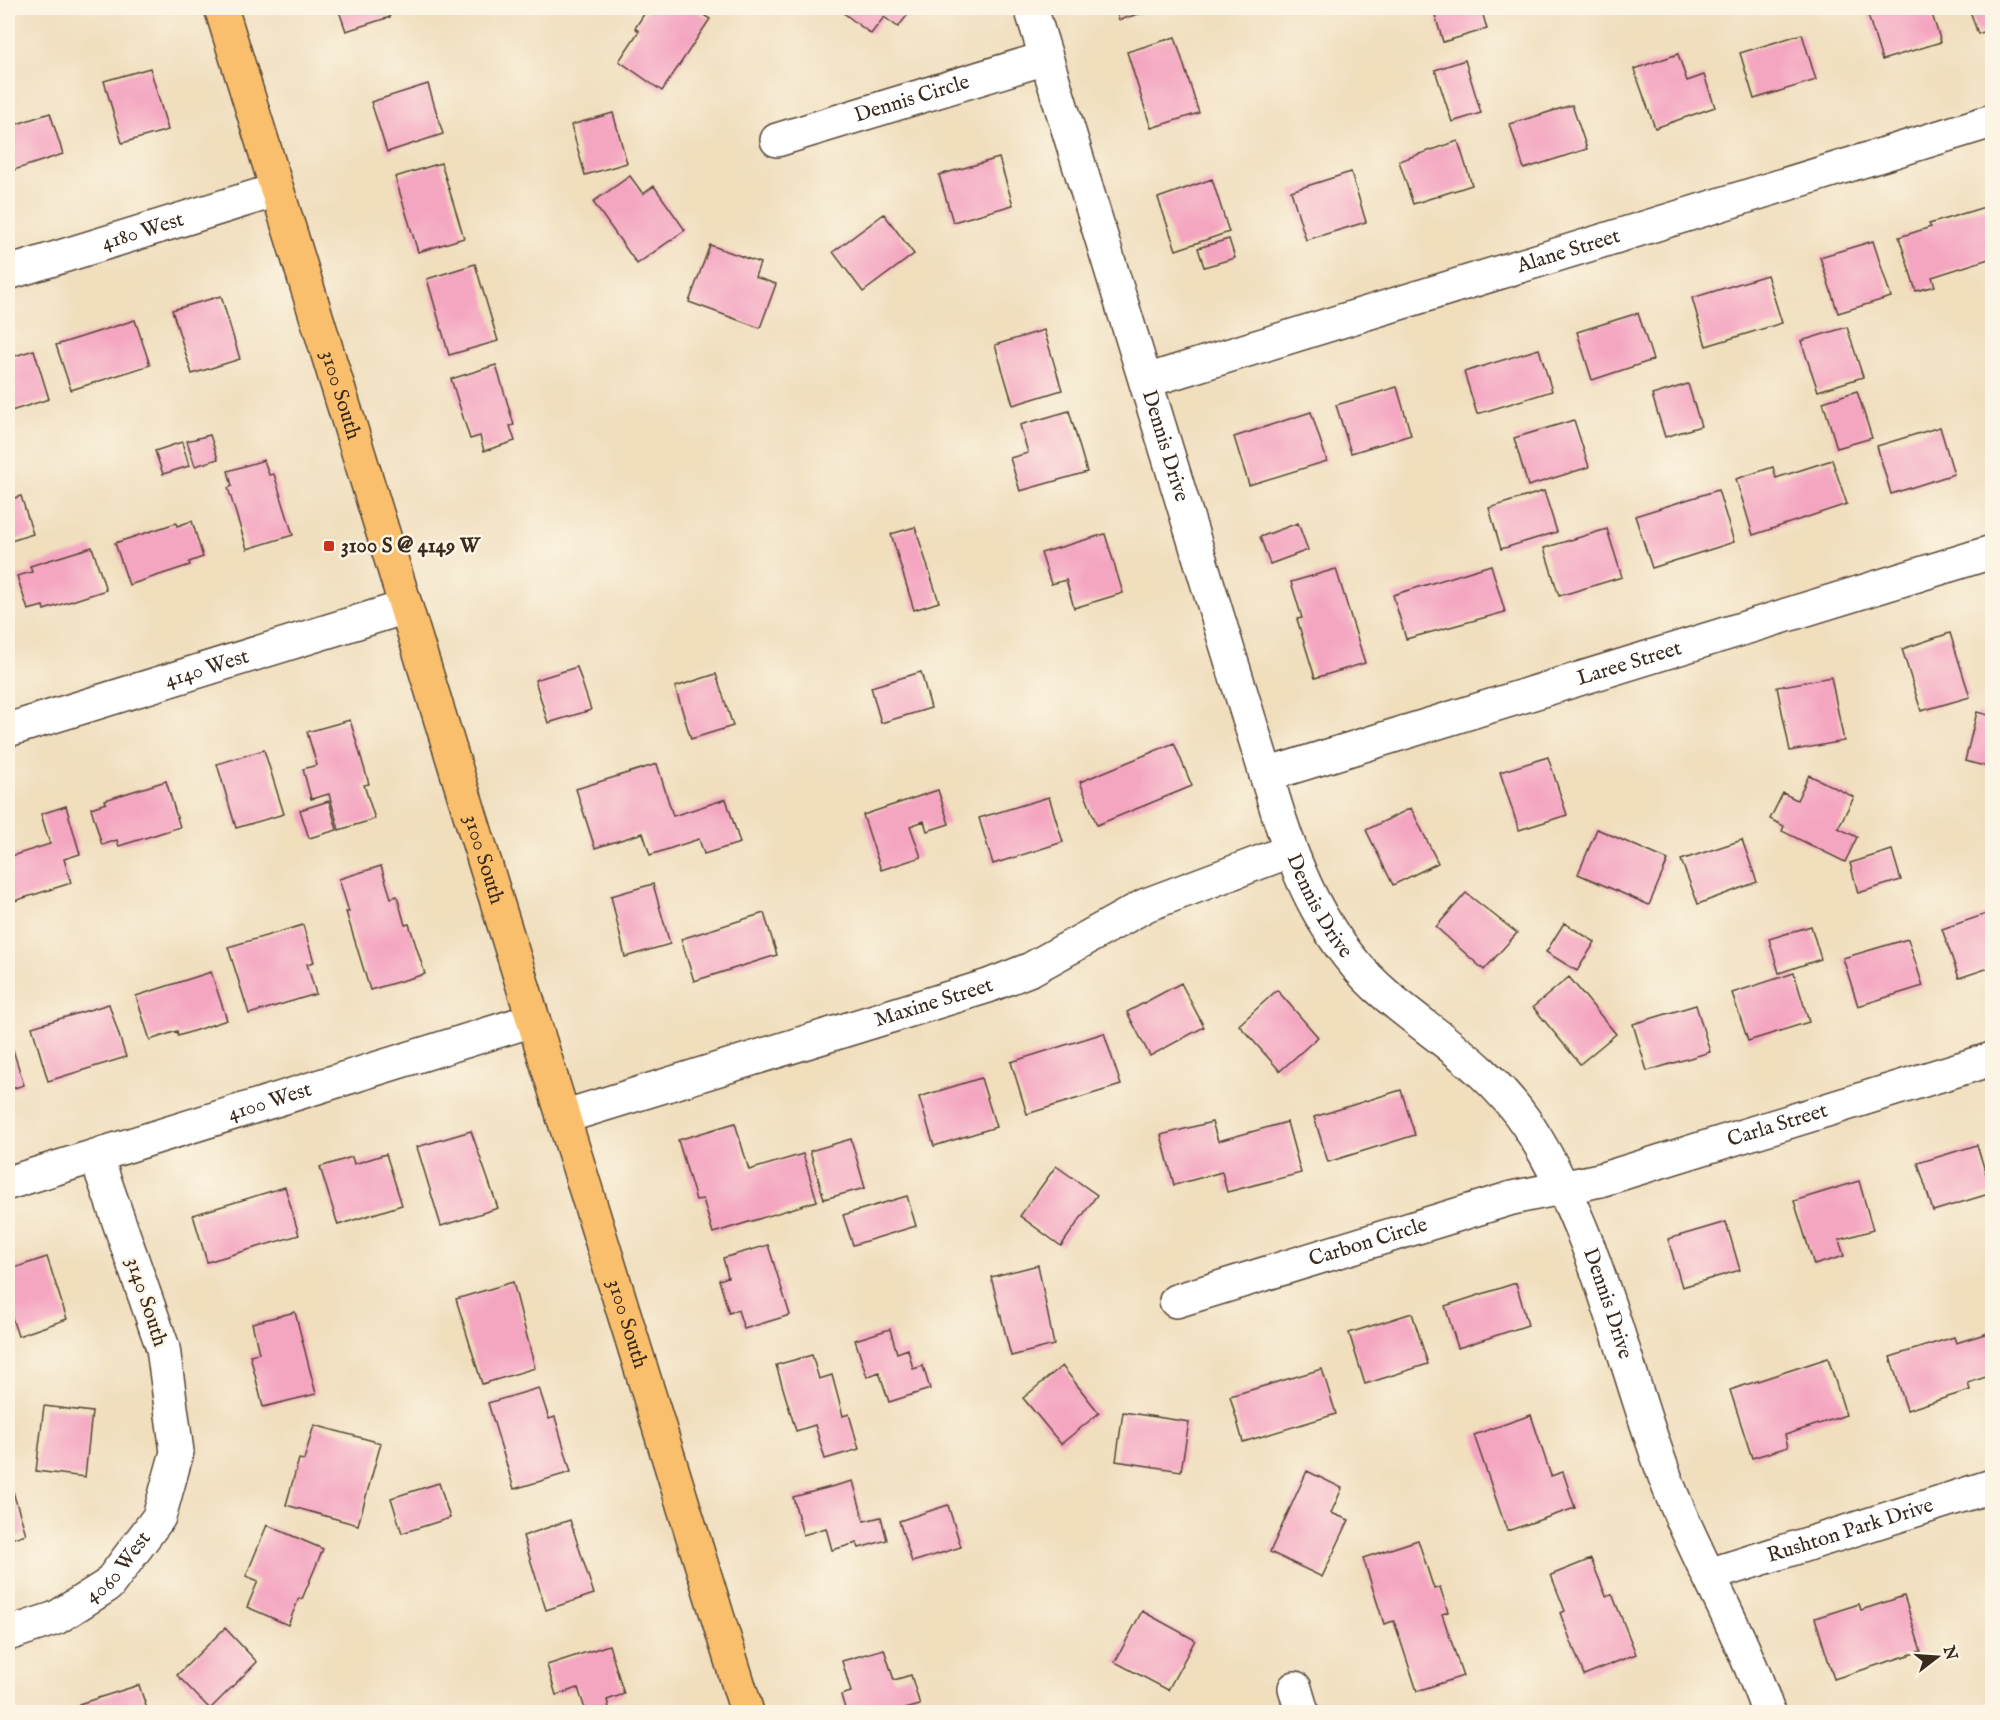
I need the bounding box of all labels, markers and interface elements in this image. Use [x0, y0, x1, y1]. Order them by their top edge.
street label: Dennis Circle [851, 69, 973, 129]
street label: 4180 West [98, 206, 187, 257]
street label: Alane Street [1513, 223, 1623, 280]
street label: 3100 South [314, 347, 367, 443]
street label: Dennis Drive [1135, 387, 1195, 505]
place label: 3100 S @ 4149 W [341, 533, 482, 560]
marker: 3100 S @ 4149 W [322, 539, 336, 553]
street label: Laree Street [1574, 635, 1685, 692]
street label: 4140 West [161, 643, 252, 694]
street label: 3100 South [457, 811, 510, 907]
street label: Dennis Drive [1280, 850, 1359, 964]
street label: Maxine Street [871, 972, 997, 1034]
street label: 4100 West [224, 1076, 315, 1127]
street label: Carla Street [1724, 1097, 1831, 1153]
street label: Carbon Circle [1306, 1211, 1431, 1273]
street label: Dennis Drive [1576, 1244, 1639, 1363]
street label: 3140 South [119, 1254, 173, 1350]
street label: 3100 South [601, 1276, 654, 1372]
street label: Rushton Park Drive [1764, 1492, 1937, 1569]
street label: 4060 West [80, 1526, 157, 1609]
north arrow [1907, 1627, 1967, 1687]
text: N [1938, 1643, 1961, 1663]

